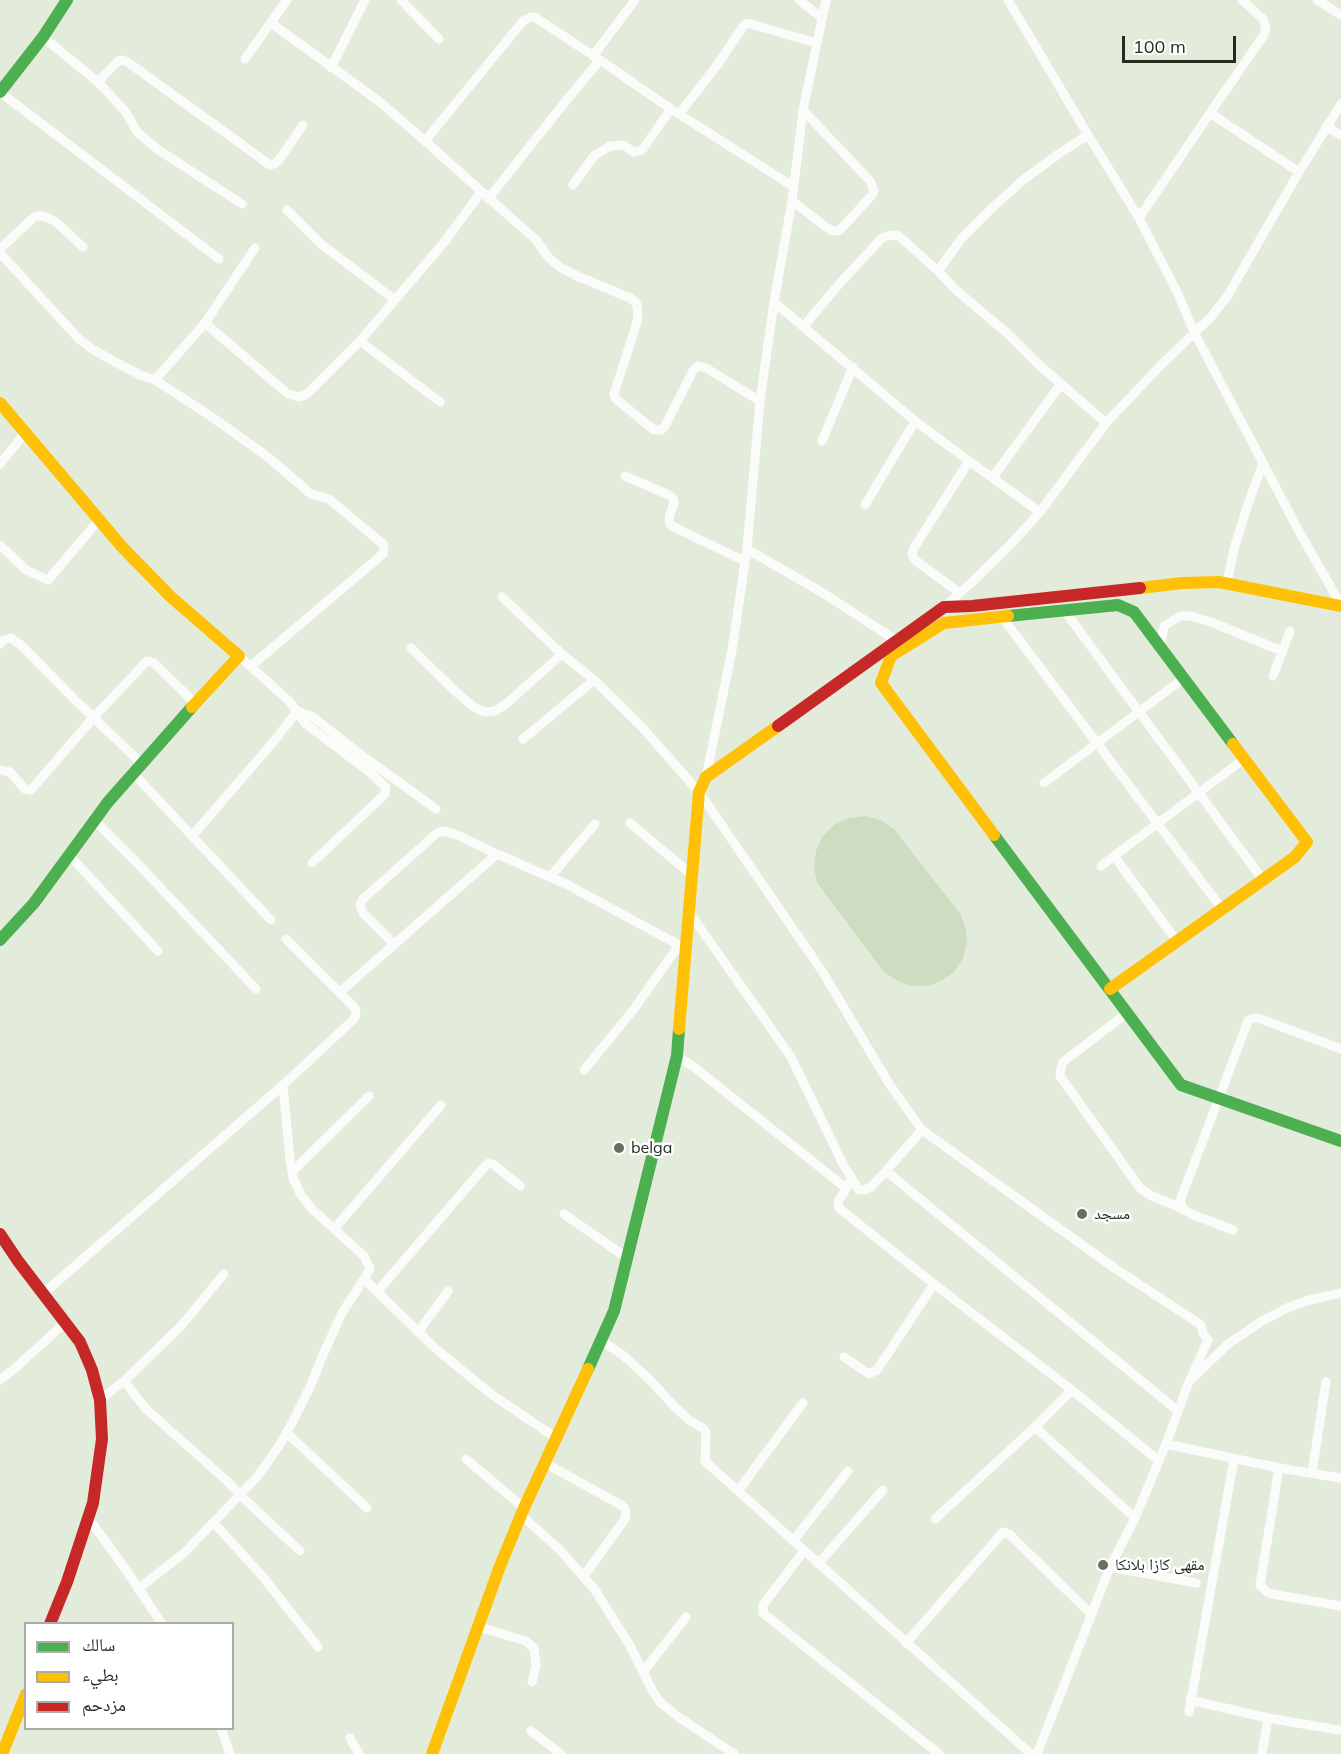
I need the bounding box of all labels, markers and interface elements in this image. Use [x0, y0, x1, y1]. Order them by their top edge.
scale bar [1125, 24, 1239, 62]
text: 100 m [1133, 35, 1186, 58]
place label: belga [631, 1138, 672, 1158]
marker: belga [612, 1141, 626, 1155]
place label: مسجد [1094, 1204, 1130, 1224]
marker: مسجد [1075, 1207, 1089, 1221]
place label: مقهى كازا بلانكا [1115, 1555, 1205, 1575]
marker: مقهى كازا بلانكا [1096, 1558, 1110, 1572]
legend [24, 1622, 234, 1730]
text: سالك [82, 1633, 115, 1656]
text: بطيء [82, 1663, 119, 1686]
text: مزدحم [82, 1693, 126, 1716]

